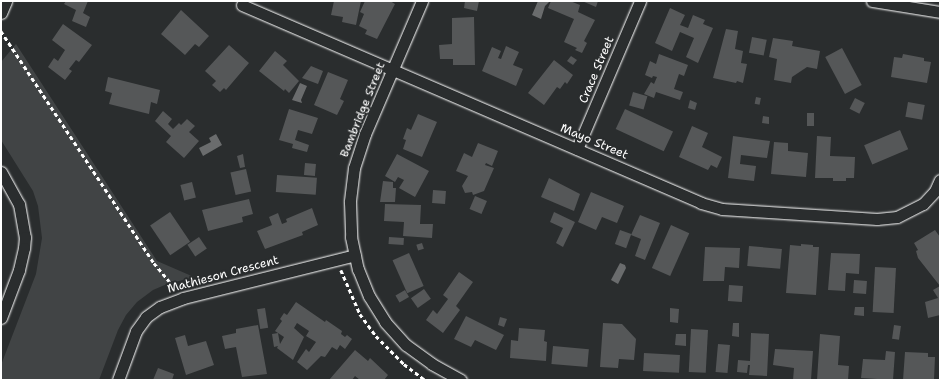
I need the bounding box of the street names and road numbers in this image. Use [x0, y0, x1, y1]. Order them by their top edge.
street label: Crace Street [576, 34, 618, 106]
street label: Bambridge Street [337, 60, 389, 160]
street label: Mayo Street [558, 121, 630, 163]
street label: Mathieson Crescent [166, 253, 280, 297]

